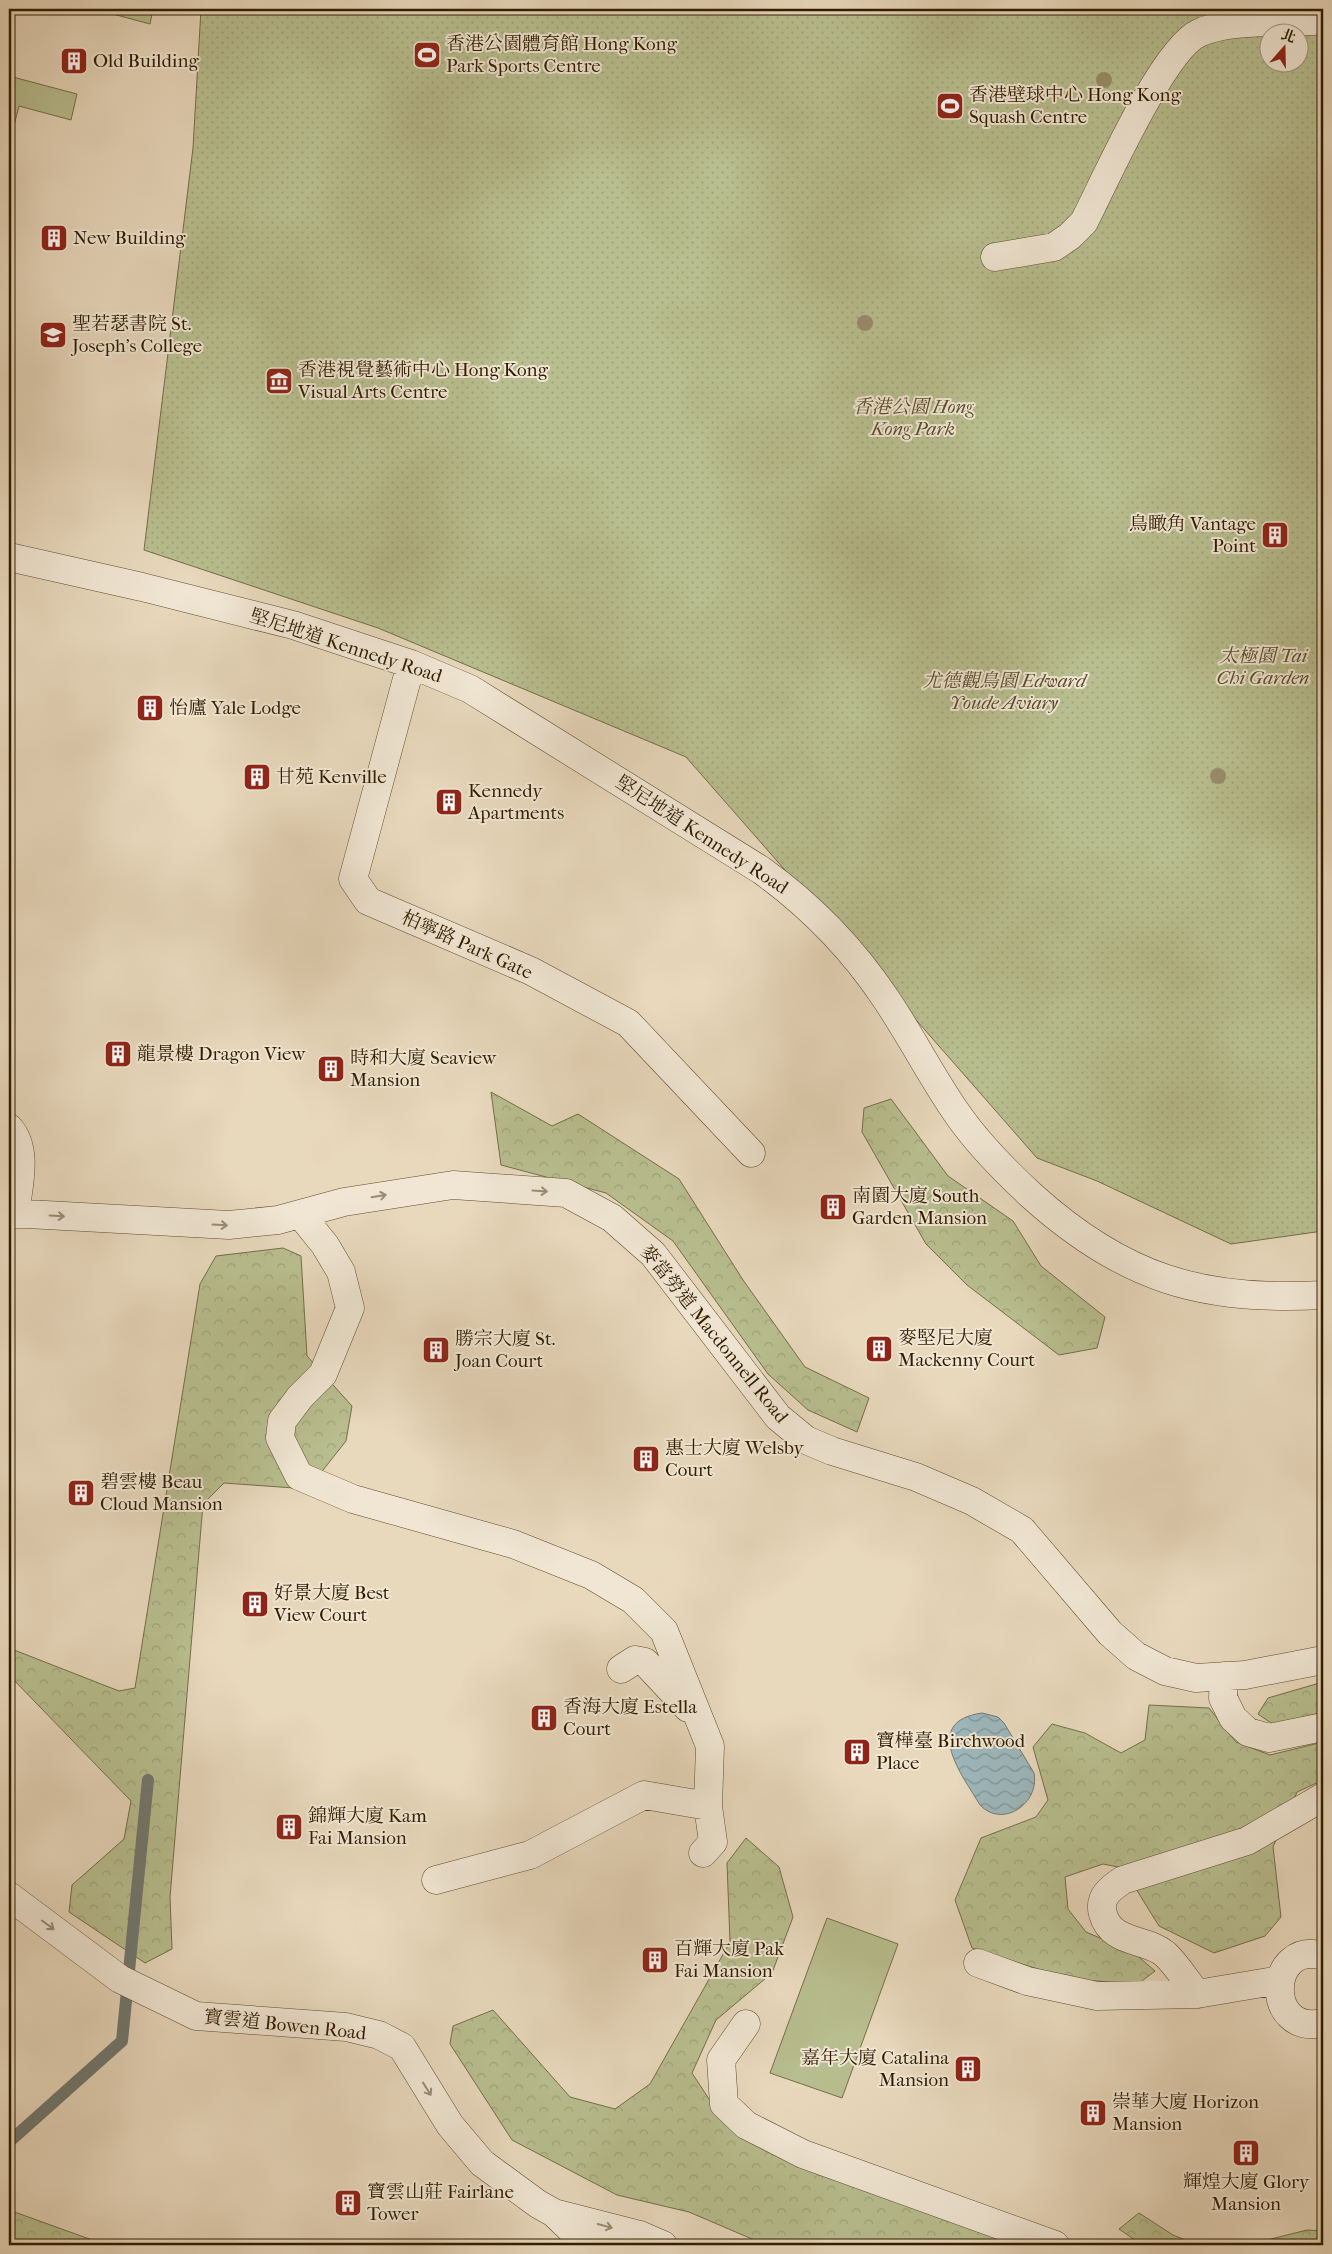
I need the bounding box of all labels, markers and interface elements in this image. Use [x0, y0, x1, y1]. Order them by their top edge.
north arrow [1260, 22, 1310, 72]
text: 北 [1279, 26, 1298, 47]
place label: 香港公園體育館 Hong Kong Park Sports Centre [446, 33, 678, 77]
sports icon: 香港公園體育館 Hong Kong Park Sports Centre [412, 40, 442, 70]
building icon: Old Building [59, 46, 89, 76]
place label: Old Building [93, 50, 199, 72]
place label: 香港壁球中心 Hong Kong Squash Centre [969, 84, 1182, 128]
sports icon: 香港壁球中心 Hong Kong Squash Centre [935, 91, 965, 121]
building icon: New Building [39, 223, 69, 253]
place label: New Building [73, 227, 186, 249]
place label: 聖若瑟書院 St. Joseph's College [70, 313, 202, 357]
school or university icon: 聖若瑟書院 St. Joseph's College [38, 320, 68, 350]
place label: 香港視覺藝術中心 Hong Kong Visual Arts Centre [297, 359, 549, 403]
museum icon: 香港視覺藝術中心 Hong Kong Visual Arts Centre [264, 366, 294, 396]
park label: 香港公園 Hong Kong Park [853, 396, 974, 440]
place label: 鳥瞰角 Vantage Point [1129, 513, 1256, 557]
building icon: 鳥瞰角 Vantage Point [1260, 520, 1290, 550]
street label: 堅尼地道 Kennedy Road [247, 604, 446, 688]
park label: 太極園 Tai Chi Garden [1217, 645, 1309, 689]
park label: 尤德觀鳥園 Edward Youde Aviary [922, 670, 1088, 714]
building icon: 怡廬 Yale Lodge [135, 693, 165, 723]
place label: 怡廬 Yale Lodge [169, 697, 301, 719]
building icon: 甘苑 Kenville [242, 762, 272, 792]
place label: 甘苑 Kenville [276, 766, 387, 788]
street label: 堅尼地道 Kennedy Road [612, 771, 793, 899]
place label: Kennedy Apartments [467, 780, 564, 824]
building icon: Kennedy Apartments [434, 787, 464, 817]
street label: 柏寧路 Park Gate [398, 906, 536, 984]
building icon: 龍景樓 Dragon View [103, 1039, 133, 1069]
place label: 龍景樓 Dragon View [137, 1043, 306, 1065]
place label: 時和大廈 Seaview Mansion [350, 1047, 497, 1091]
building icon: 時和大廈 Seaview Mansion [316, 1054, 346, 1084]
place label: 南園大廈 South Garden Mansion [852, 1185, 987, 1229]
one-way arrow [532, 1186, 548, 1196]
one-way arrow [371, 1191, 387, 1201]
building icon: 南園大廈 South Garden Mansion [818, 1192, 848, 1222]
one-way arrow [49, 1211, 65, 1220]
one-way arrow [211, 1220, 227, 1229]
street label: 麥當勞道 Macdonnell Road [635, 1241, 793, 1428]
place label: 麥堅尼大廈 Mackenny Court [898, 1327, 1035, 1371]
place label: 勝宗大廈 St. Joan Court [453, 1328, 555, 1372]
building icon: 麥堅尼大廈 Mackenny Court [864, 1334, 894, 1364]
building icon: 勝宗大廈 St. Joan Court [421, 1335, 451, 1365]
place label: 惠士大廈 Welsby Court [665, 1437, 804, 1481]
building icon: 惠士大廈 Welsby Court [631, 1444, 661, 1474]
place label: 碧雲樓 Beau Cloud Mansion [100, 1471, 223, 1515]
building icon: 碧雲樓 Beau Cloud Mansion [66, 1478, 96, 1508]
place label: 好景大廈 Best View Court [273, 1582, 390, 1626]
building icon: 好景大廈 Best View Court [240, 1589, 270, 1619]
place label: 香海大廈 Estella Court [563, 1696, 697, 1740]
building icon: 香海大廈 Estella Court [529, 1703, 559, 1733]
place label: 寶樺臺 Birchwood Place [876, 1730, 1026, 1774]
building icon: 寶樺臺 Birchwood Place [842, 1737, 872, 1767]
place label: 錦輝大廈 Kam Fai Mansion [308, 1805, 427, 1849]
building icon: 錦輝大廈 Kam Fai Mansion [274, 1812, 304, 1842]
one-way arrow [41, 1920, 55, 1930]
place label: 百輝大廈 Pak Fai Mansion [674, 1938, 784, 1982]
building icon: 百輝大廈 Pak Fai Mansion [640, 1945, 670, 1975]
street label: 寶雲道 Bowen Road [203, 2006, 368, 2045]
place label: 嘉年大廈 Catalina Mansion [801, 2047, 949, 2091]
building icon: 嘉年大廈 Catalina Mansion [953, 2054, 983, 2084]
one-way arrow [423, 2081, 433, 2095]
place label: 崇華大廈 Horizon Mansion [1112, 2091, 1259, 2135]
building icon: 崇華大廈 Horizon Mansion [1078, 2098, 1108, 2128]
building icon: 輝煌大廈 Glory Mansion [1231, 2138, 1261, 2168]
place label: 輝煌大廈 Glory Mansion [1183, 2171, 1310, 2215]
place label: 寶雲山莊 Fairlane Tower [367, 2181, 514, 2225]
building icon: 寶雲山莊 Fairlane Tower [333, 2188, 363, 2218]
one-way arrow [596, 2222, 612, 2231]

